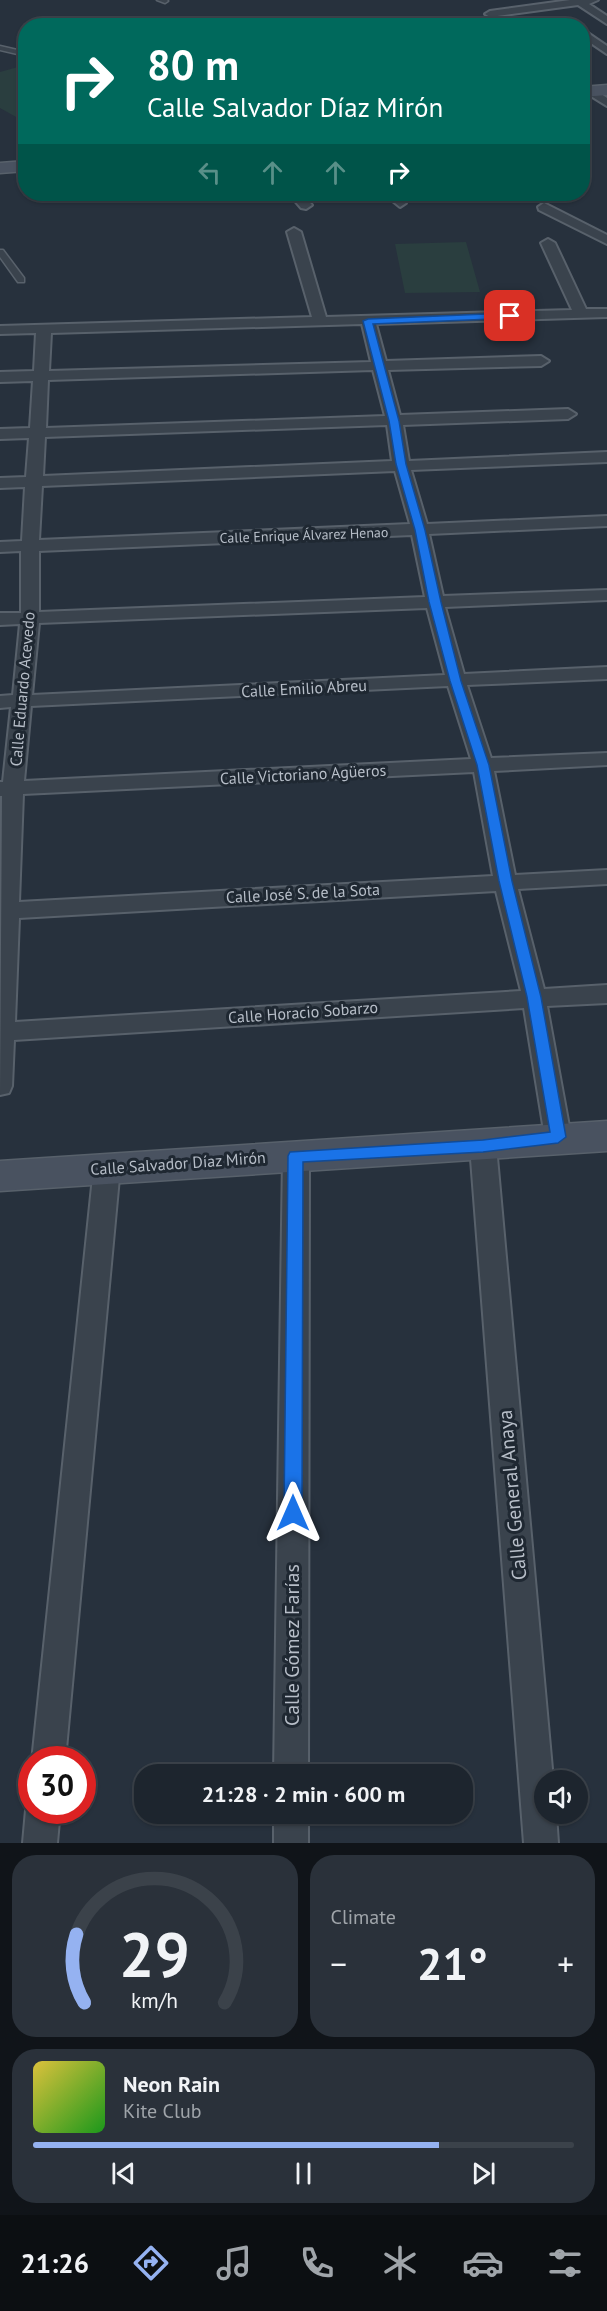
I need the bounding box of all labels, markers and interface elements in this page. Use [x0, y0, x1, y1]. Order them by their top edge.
text: 80 m [147, 37, 239, 92]
icon: right [48, 42, 126, 120]
text: Calle Salvador Díaz Mirón [147, 90, 443, 124]
icon: left [193, 156, 226, 189]
icon: ahead [256, 156, 289, 189]
icon: ahead [319, 156, 352, 189]
icon: right [382, 156, 415, 189]
pin [484, 290, 535, 341]
icon: arrive [493, 299, 526, 332]
street label: Calle Enrique Álvarez Henao [219, 523, 389, 547]
street label: Calle Eduardo Acevedo [5, 611, 39, 767]
street label: Calle Emilio Abreu [241, 675, 367, 701]
street label: Calle Victoriano Agüeros [219, 760, 387, 788]
street label: Calle José S. de la Sota [225, 879, 381, 907]
street label: Calle Horacio Sobarzo [227, 997, 379, 1027]
street label: Calle Salvador Díaz Mirón [90, 1147, 266, 1179]
street label: Calle General Anaya [492, 1409, 532, 1581]
position arrow [261, 1481, 325, 1545]
street label: Calle Gómez Farías [279, 1564, 305, 1726]
speed limit sign: 30 [18, 1746, 96, 1824]
map controls [534, 1770, 588, 1824]
button: sound [534, 1770, 588, 1824]
text: 21:28 · 2 min · 600 m [202, 1780, 405, 1808]
text: Climate [331, 1904, 396, 1930]
text: 29 [119, 1913, 190, 1994]
text: 21° [417, 1934, 488, 1992]
text: − [331, 1942, 347, 1985]
text: + [557, 1942, 574, 1985]
text: km/h [131, 1986, 178, 2014]
text: Neon Rain [123, 2070, 220, 2098]
text: Kite Club [123, 2098, 201, 2124]
icon: previous [107, 2157, 140, 2190]
icon: pause [287, 2157, 320, 2190]
icon: next [467, 2157, 500, 2190]
icon: directions [130, 2242, 172, 2284]
icon: music [213, 2242, 255, 2284]
icon: phone [296, 2242, 338, 2284]
icon: climate [379, 2242, 421, 2284]
icon: car [462, 2242, 504, 2284]
icon: filters [544, 2242, 586, 2284]
text: 21:26 [20, 2246, 89, 2280]

